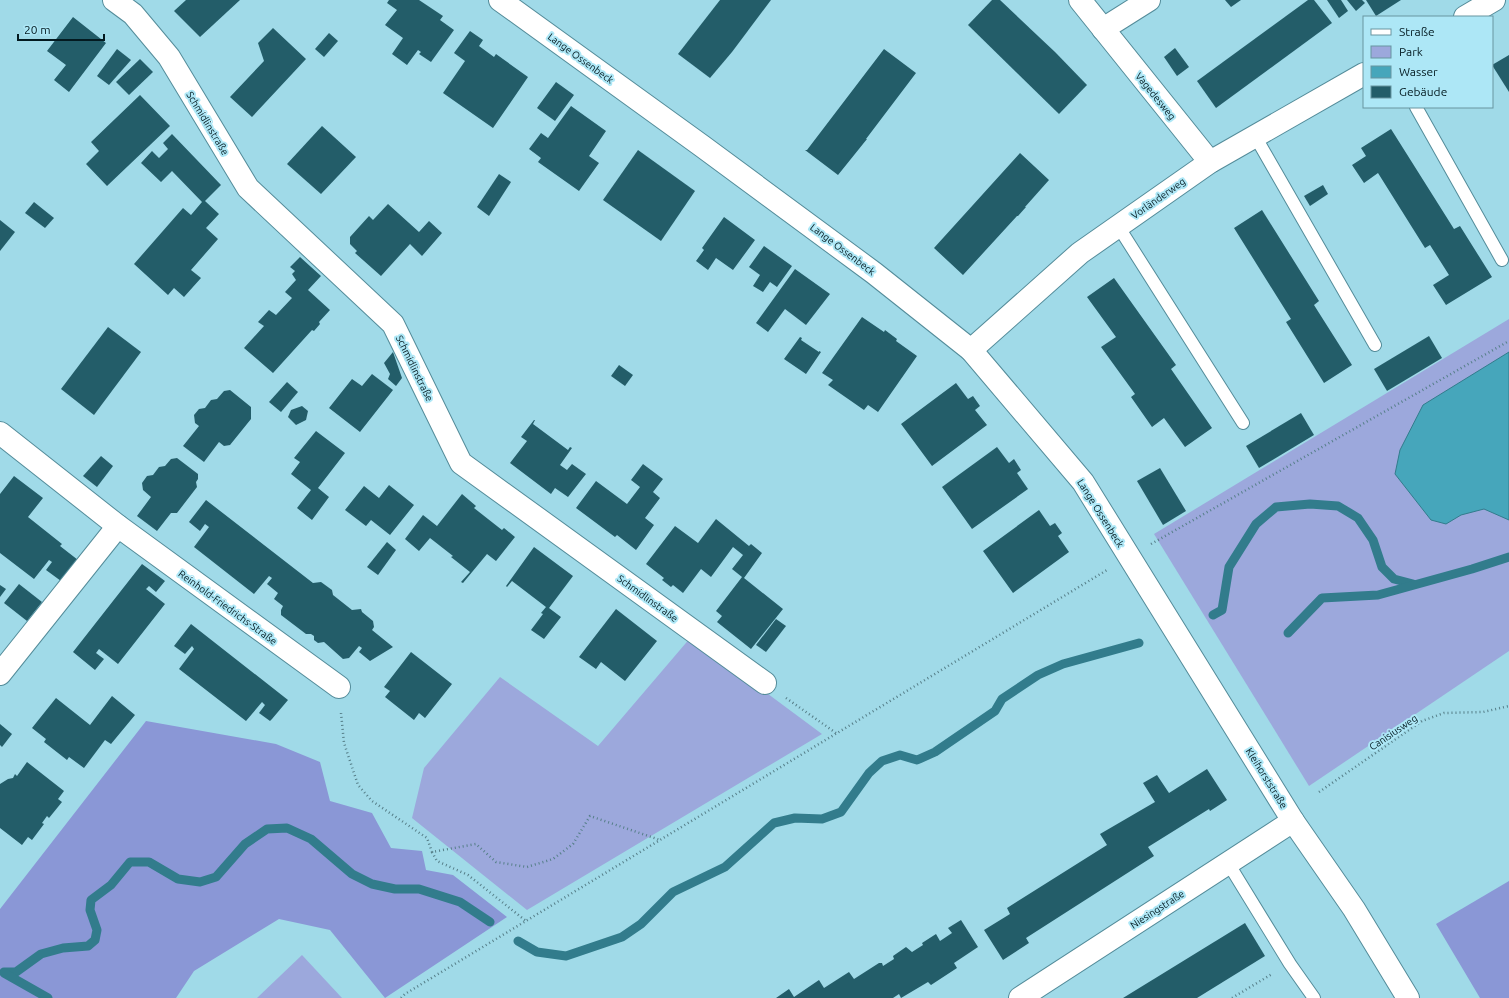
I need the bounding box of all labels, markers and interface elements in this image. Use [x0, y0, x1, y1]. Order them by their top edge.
scale bar [18, 16, 104, 42]
legend [1363, 16, 1493, 108]
text: 20 m [24, 23, 51, 36]
text: Straße [1399, 25, 1435, 38]
street label: Lange Ossenbeck [546, 31, 616, 86]
text: Park [1399, 45, 1423, 58]
text: Wasser [1399, 65, 1438, 78]
street label: Vagedesweg [1133, 71, 1178, 122]
text: Gebäude [1399, 85, 1447, 98]
street label: Schmidlinstraße [184, 90, 231, 157]
street label: Vorländerweg [1129, 176, 1187, 221]
street label: Lange Ossenbeck [808, 221, 877, 277]
street label: Schmidlinstraße [394, 333, 435, 403]
street label: Lange Ossenbeck [1075, 477, 1126, 549]
street label: Reinhold-Friedrichs-Straße [176, 568, 279, 647]
street label: Schmidlinstraße [615, 573, 680, 624]
street label: Canisiusweg [1367, 712, 1419, 752]
street label: Kleihorststraße [1244, 746, 1290, 810]
street label: Niesingstraße [1128, 888, 1186, 931]

